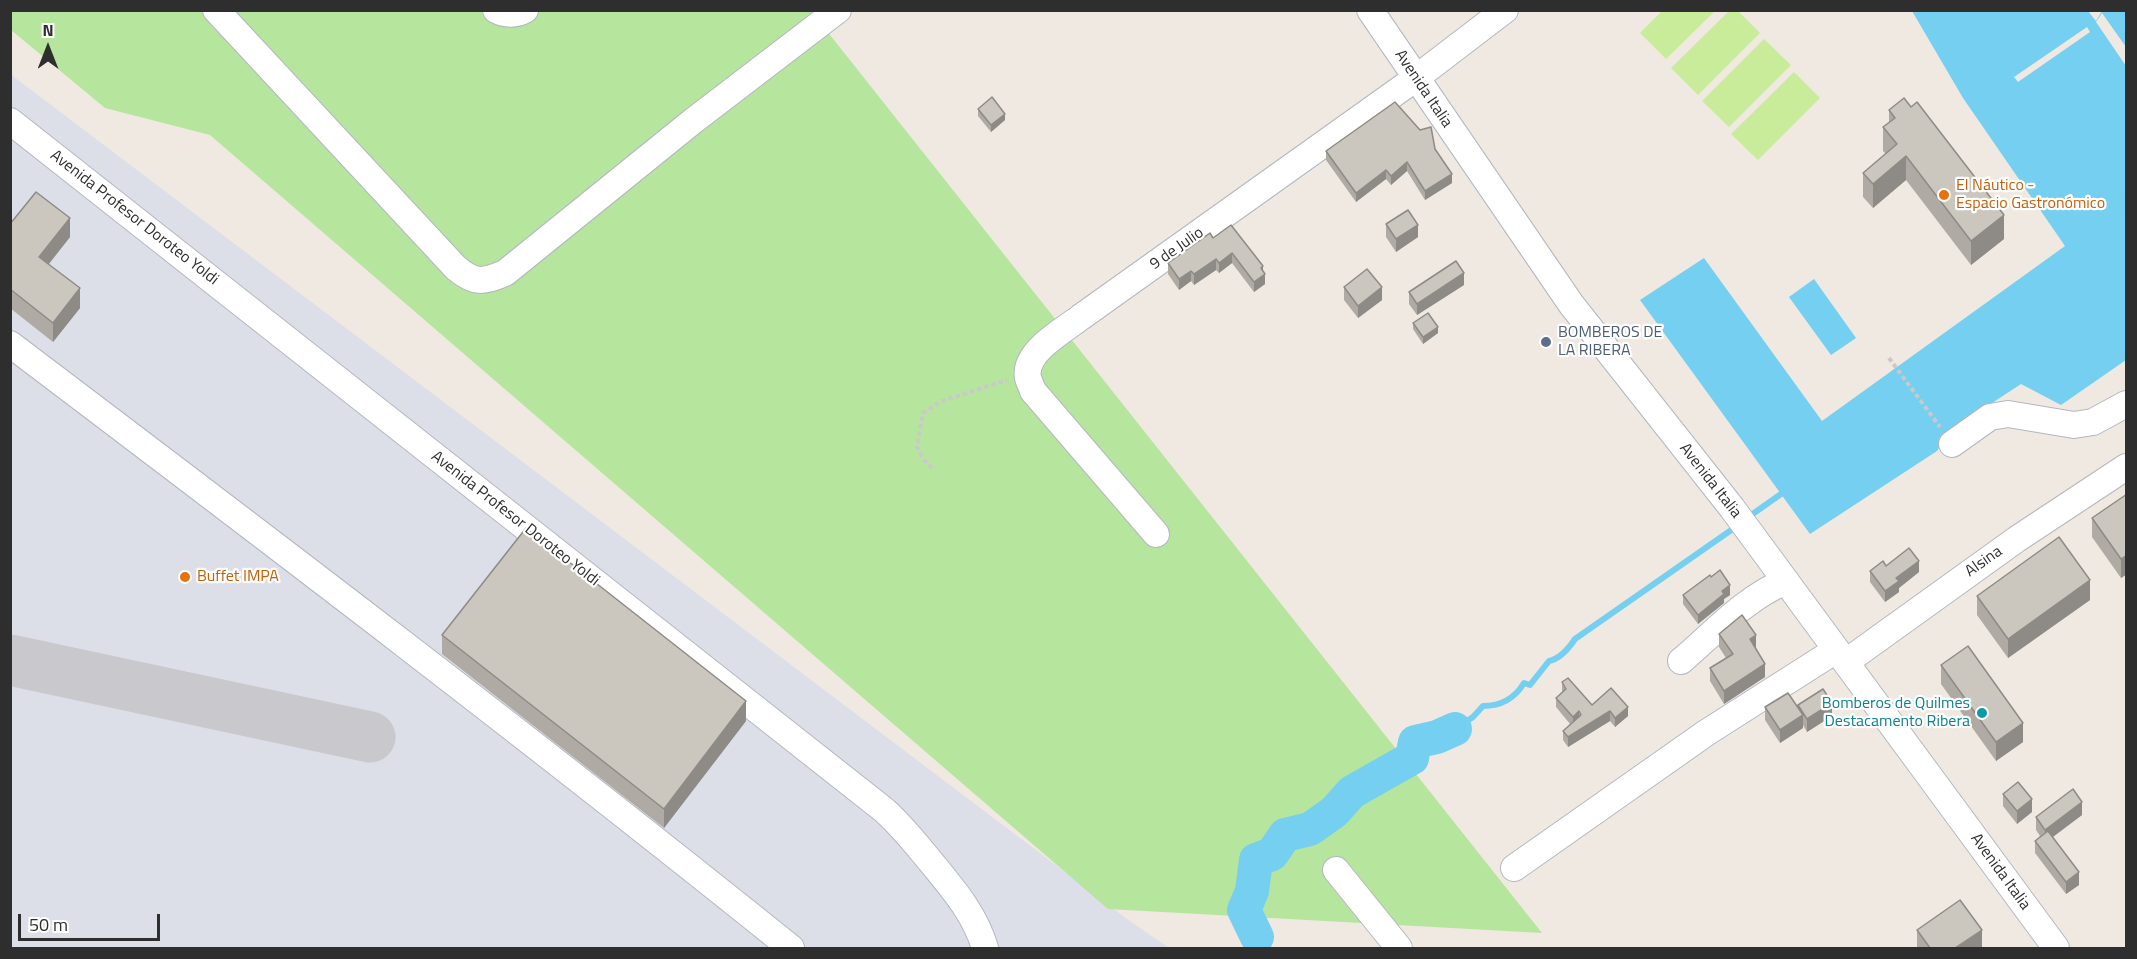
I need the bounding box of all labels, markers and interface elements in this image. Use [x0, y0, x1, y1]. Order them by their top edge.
north arrow [18, 18, 78, 78]
text: N [42, 18, 54, 42]
street label: Avenida Italia [1390, 46, 1456, 132]
street label: Avenida Profesor Doroteo Yoldi [46, 146, 222, 290]
place label: El Náutico - Espacio Gastronómico [1956, 176, 2105, 214]
marker: El Náutico - Espacio Gastronómico [1937, 188, 1951, 202]
street label: 9 de Julio [1146, 224, 1208, 274]
place label: BOMBEROS DE LA RIBERA [1558, 323, 1662, 361]
marker: BOMBEROS DE LA RIBERA [1539, 335, 1553, 349]
street label: Avenida Italia [1675, 440, 1745, 522]
street label: Avenida Profesor Doroteo Yoldi [427, 447, 603, 591]
street label: Alsina [1962, 542, 2006, 582]
place label: Buffet IMPA [197, 567, 279, 587]
marker: Buffet IMPA [178, 570, 192, 584]
place label: Bomberos de Quilmes Destacamento Ribera [1822, 694, 1970, 732]
marker: Bomberos de Quilmes Destacamento Ribera [1975, 706, 1989, 720]
street label: Avenida Italia [1966, 830, 2034, 914]
scale bar [21, 902, 164, 940]
text: 50 m [29, 911, 68, 938]

